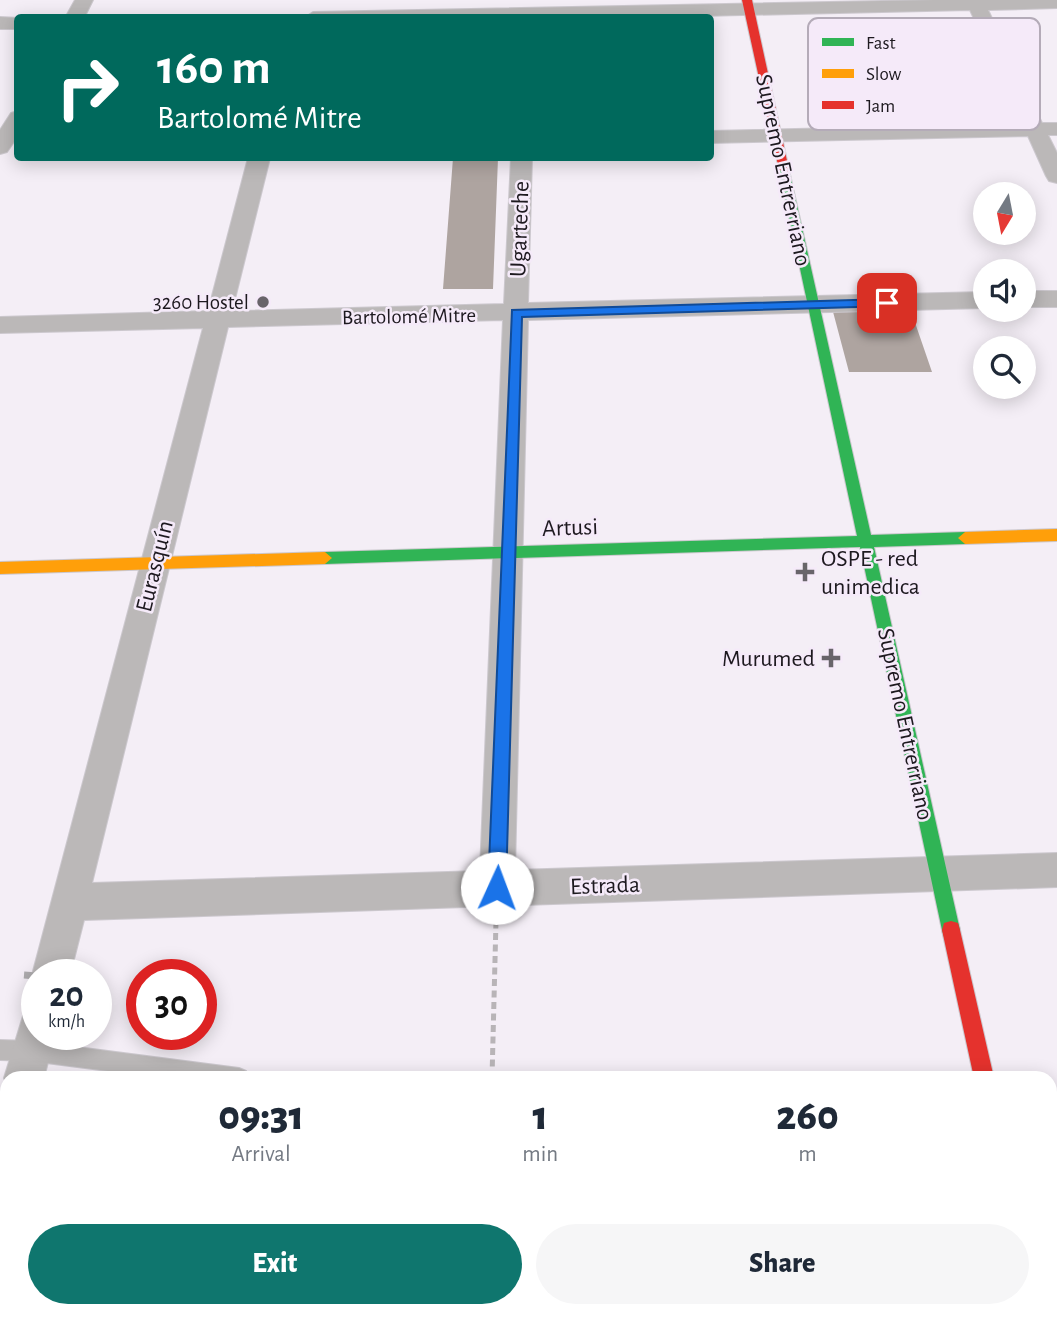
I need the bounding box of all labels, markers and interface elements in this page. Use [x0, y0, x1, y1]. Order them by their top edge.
legend [808, 18, 1040, 130]
text: Fast [866, 34, 896, 53]
icon: right [42, 42, 133, 133]
text: 160 m [157, 44, 271, 93]
text: Slow [866, 65, 902, 84]
street label: Supremo Entrerriano [751, 72, 815, 268]
text: Jam [866, 97, 895, 116]
text: Bartolomé Mitre [157, 102, 362, 134]
street label: Ugarteche [506, 181, 534, 278]
north arrow [973, 182, 1036, 245]
map controls [973, 182, 1036, 399]
button: sound [973, 259, 1036, 322]
pin [857, 273, 917, 333]
icon: arrive [868, 284, 906, 322]
place label: 3260 Hostel [153, 292, 249, 313]
marker: 3260 Hostel [255, 294, 271, 310]
street label: Bartolomé Mitre [342, 305, 476, 328]
button: search [973, 336, 1036, 399]
street label: Artusi [542, 515, 598, 541]
street label: Eurasquín [132, 518, 178, 614]
place label: OSPE - red unimedica [821, 547, 920, 599]
marker: OSPE - red unimedica [795, 562, 815, 582]
street label: Supremo Entrerriano [873, 626, 937, 822]
place label: Murumed [722, 647, 815, 671]
marker: Murumed [821, 648, 841, 668]
position arrow [460, 851, 534, 925]
street label: Estrada [570, 873, 641, 899]
speed limit sign: 30 [126, 959, 217, 1050]
text: 20 [49, 978, 84, 1013]
text: km/h [48, 1013, 85, 1031]
text: 09:31 [218, 1095, 304, 1137]
text: 1 [532, 1095, 548, 1137]
text: 260 [776, 1095, 839, 1137]
text: Arrival [232, 1143, 291, 1166]
text: min [522, 1143, 558, 1166]
text: m [798, 1143, 817, 1166]
button: Exit [28, 1224, 522, 1304]
button: Share [536, 1224, 1029, 1304]

